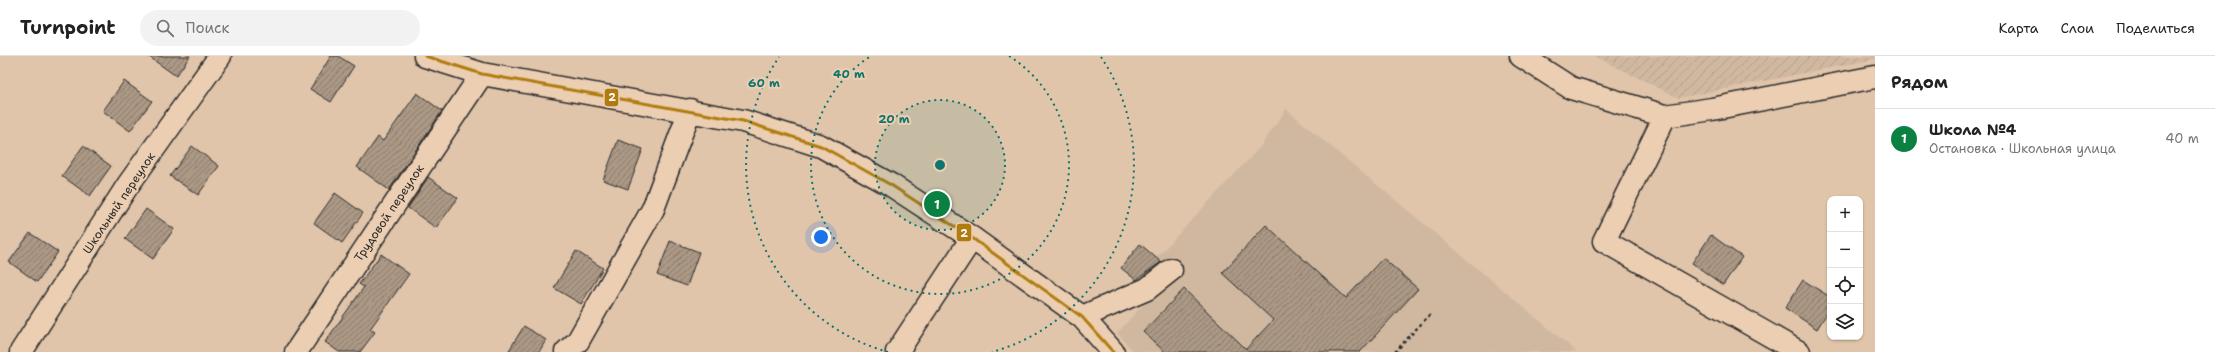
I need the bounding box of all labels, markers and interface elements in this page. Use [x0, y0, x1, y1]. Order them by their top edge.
search box [140, 10, 420, 46]
text: Turnpoint [20, 15, 116, 40]
icon: search [154, 17, 176, 39]
text: Поиск [186, 18, 229, 38]
text: Карта [1998, 19, 2039, 37]
text: Слои [2061, 19, 2094, 37]
text: Поделиться [2116, 19, 2195, 37]
text: 40 m [833, 66, 865, 82]
text: Рядом [1891, 71, 1948, 93]
text: 60 m [748, 75, 780, 91]
line badge: 2 [604, 88, 619, 107]
text: 2 [608, 90, 616, 105]
text: 20 m [878, 111, 910, 127]
text: Школа №4 [1929, 120, 2016, 140]
text: 1 [1901, 130, 1907, 147]
text: 40 m [2165, 130, 2199, 147]
text: Остановка · Школьная улица [1929, 140, 2116, 157]
street label: Школьный переулок [79, 149, 159, 257]
centre of rings [933, 158, 947, 172]
street label: Трудовой переулок [350, 161, 428, 265]
pin: 1 [924, 189, 950, 219]
map controls [1827, 196, 1863, 340]
button: + [1827, 196, 1863, 232]
line badge: 2 [956, 223, 972, 242]
text: 2 [960, 226, 968, 241]
your location [811, 227, 831, 247]
button: − [1827, 232, 1863, 268]
button: locate [1827, 268, 1863, 304]
button: layers [1827, 304, 1863, 340]

